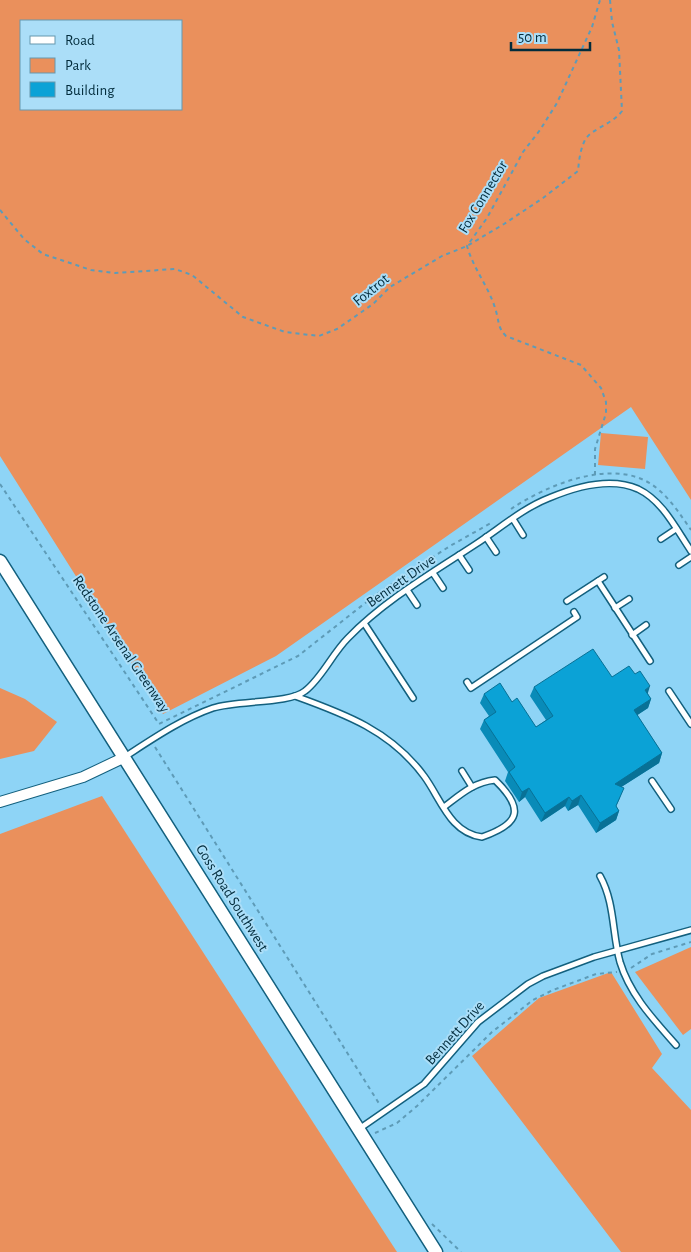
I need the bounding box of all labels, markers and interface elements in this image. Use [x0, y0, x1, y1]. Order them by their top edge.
legend [20, 20, 182, 110]
scale bar [511, 20, 590, 52]
text: 50 m [518, 30, 547, 45]
text: Road [65, 33, 95, 48]
text: Park [65, 58, 91, 73]
text: Building [65, 83, 115, 98]
street label: Fox Connector [456, 158, 510, 236]
street label: Foxtrot [350, 271, 392, 309]
street label: Bennett Drive [364, 552, 438, 610]
street label: Redstone Arsenal Greenway [70, 573, 173, 716]
street label: Goss Road Southwest [193, 842, 271, 954]
street label: Bennett Drive [423, 998, 487, 1068]

